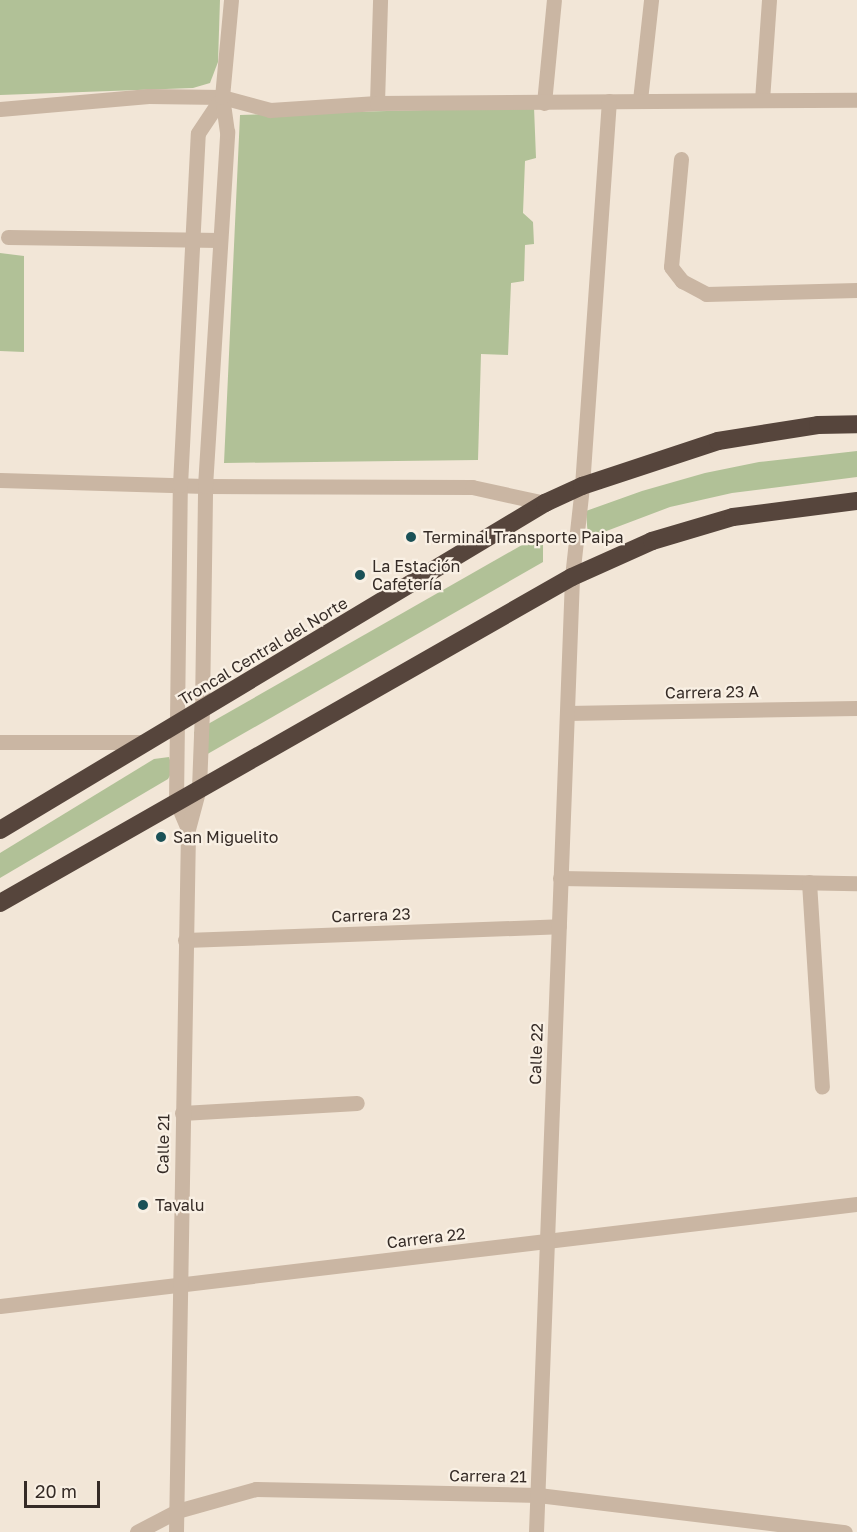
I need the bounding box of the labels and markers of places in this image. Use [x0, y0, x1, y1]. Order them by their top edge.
place label: Terminal Transporte Paipa [423, 527, 624, 547]
marker: Terminal Transporte Paipa [404, 530, 418, 544]
place label: La Estación Cafetería [372, 556, 460, 594]
marker: La Estación Cafetería [353, 568, 367, 582]
place label: San Miguelito [173, 827, 278, 847]
marker: San Miguelito [154, 830, 168, 844]
place label: Tavalu [155, 1195, 205, 1215]
marker: Tavalu [136, 1198, 150, 1212]

